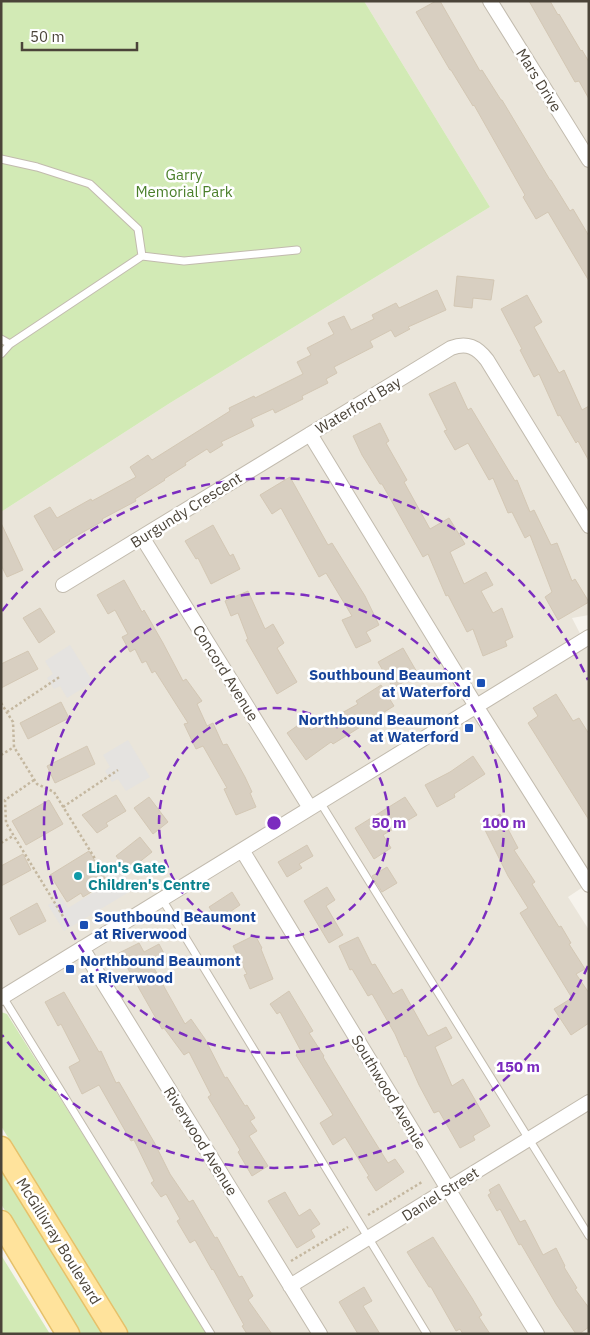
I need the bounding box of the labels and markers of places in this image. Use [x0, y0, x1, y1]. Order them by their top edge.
place label: Southbound Beaumont at Waterford [309, 665, 471, 701]
marker: Southbound Beaumont at Waterford [475, 677, 487, 689]
place label: Northbound Beaumont at Waterford [298, 710, 459, 746]
marker: Northbound Beaumont at Waterford [463, 722, 475, 734]
centre of rings [265, 814, 283, 832]
place label: Lion's Gate Children's Centre [88, 858, 210, 894]
marker: Lion's Gate Children's Centre [72, 870, 84, 882]
place label: Southbound Beaumont at Riverwood [94, 907, 256, 943]
marker: Southbound Beaumont at Riverwood [78, 919, 90, 931]
place label: Northbound Beaumont at Riverwood [80, 951, 241, 987]
marker: Northbound Beaumont at Riverwood [64, 963, 76, 975]

